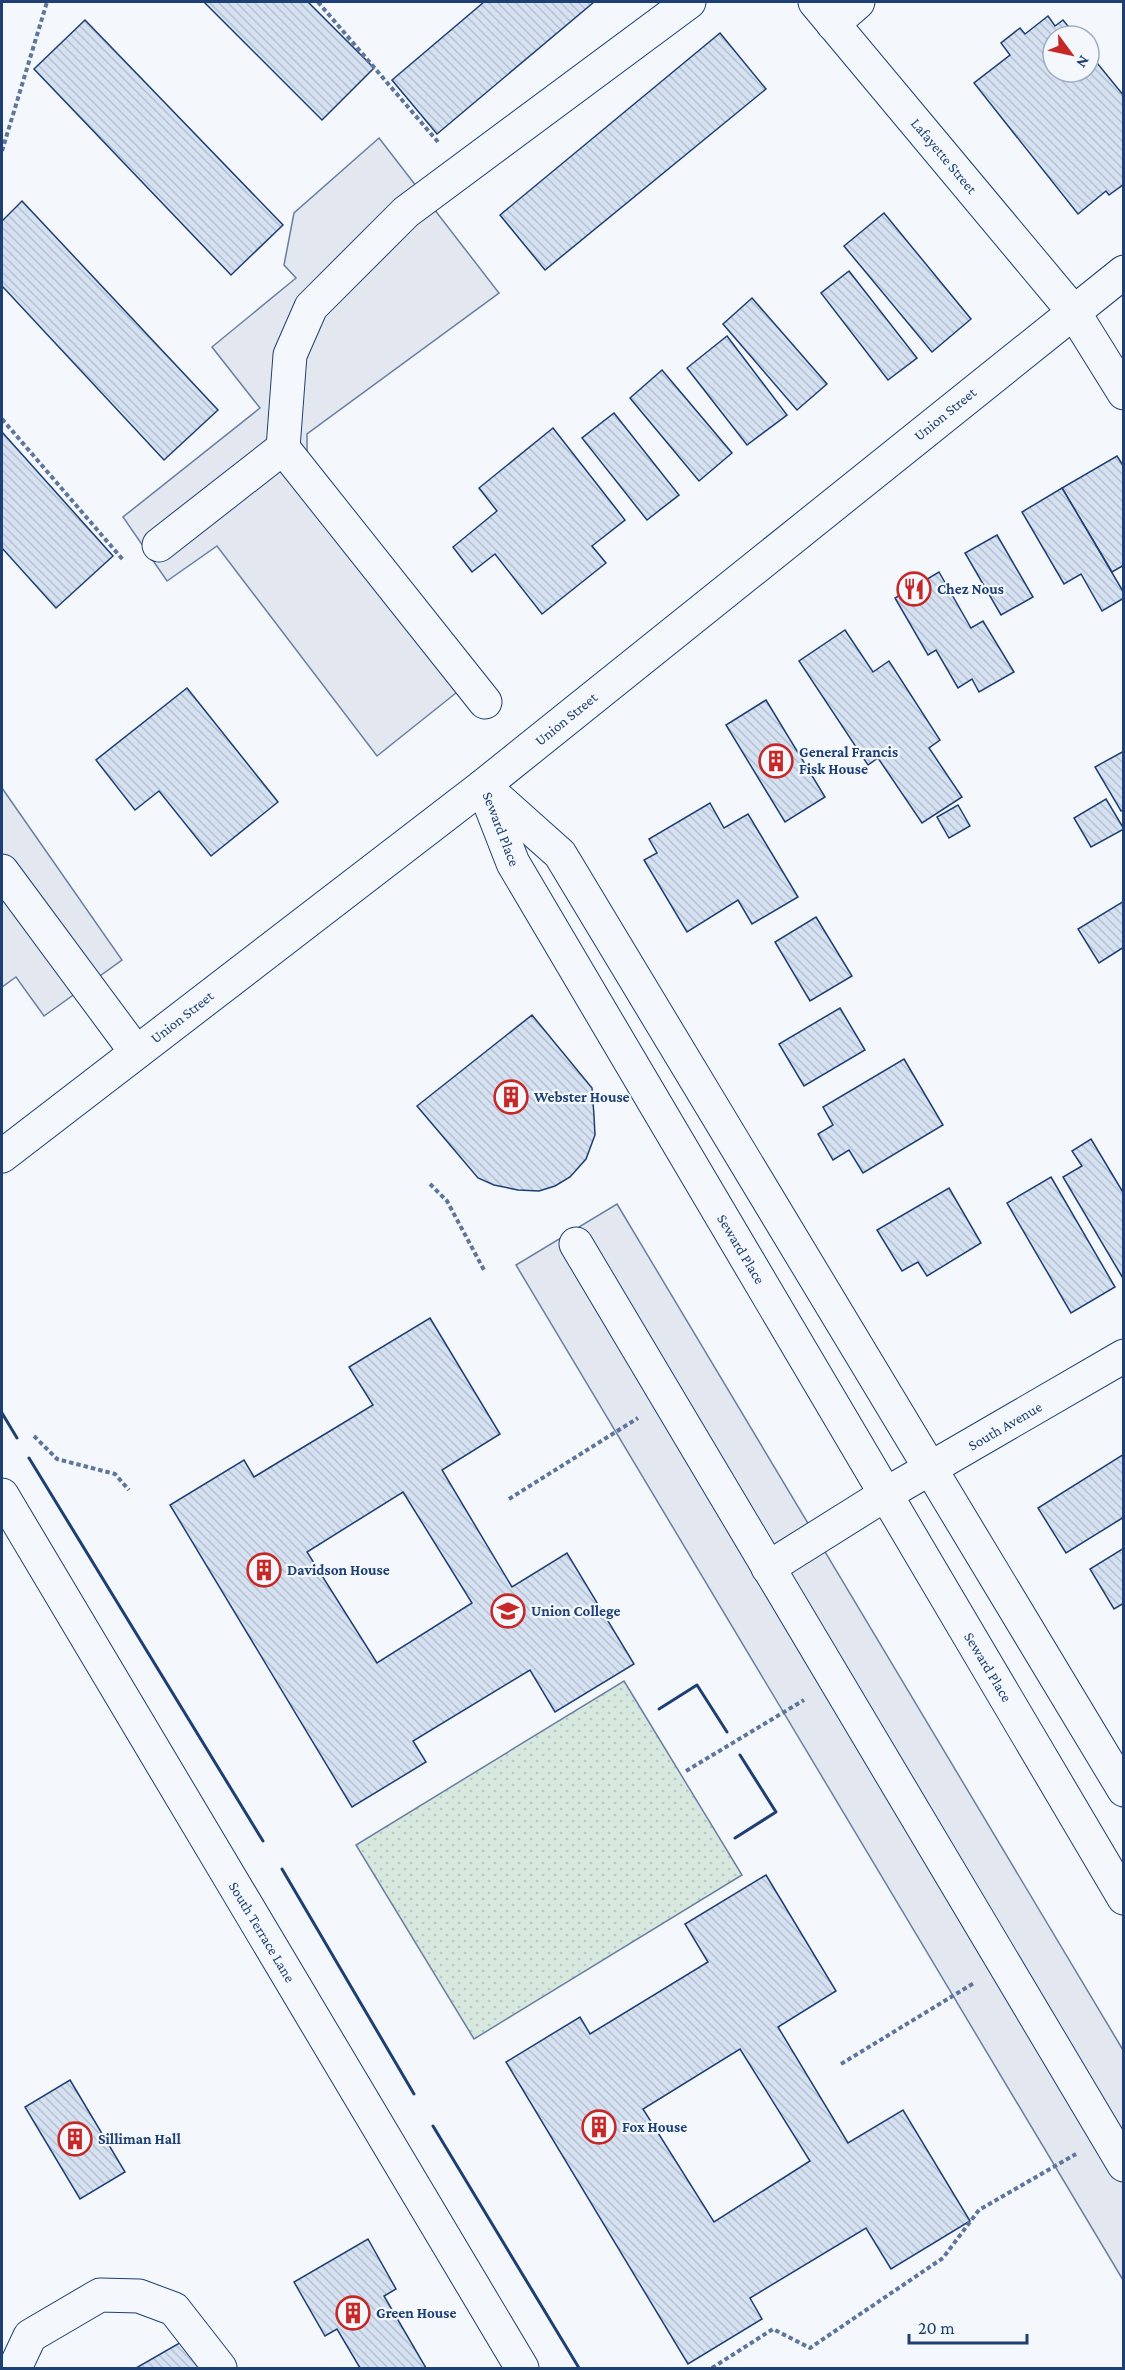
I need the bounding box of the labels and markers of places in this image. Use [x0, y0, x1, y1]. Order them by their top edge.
restaurant icon: Chez Nous [896, 571, 932, 607]
place label: Chez Nous [937, 581, 1004, 597]
building icon: General Francis Fisk House [758, 743, 794, 779]
place label: General Francis Fisk House [799, 744, 898, 777]
building icon: Webster House [493, 1079, 529, 1115]
place label: Webster House [533, 1089, 630, 1105]
building icon: Davidson House [246, 1552, 282, 1588]
place label: Davidson House [287, 1562, 390, 1578]
school or university icon: Union College [490, 1593, 526, 1629]
place label: Union College [531, 1603, 621, 1619]
building icon: Fox House [581, 2109, 617, 2145]
place label: Fox House [622, 2119, 687, 2135]
building icon: Silliman Hall [57, 2121, 93, 2157]
place label: Silliman Hall [98, 2131, 181, 2147]
building icon: Green House [335, 2295, 371, 2331]
place label: Green House [376, 2305, 456, 2321]

